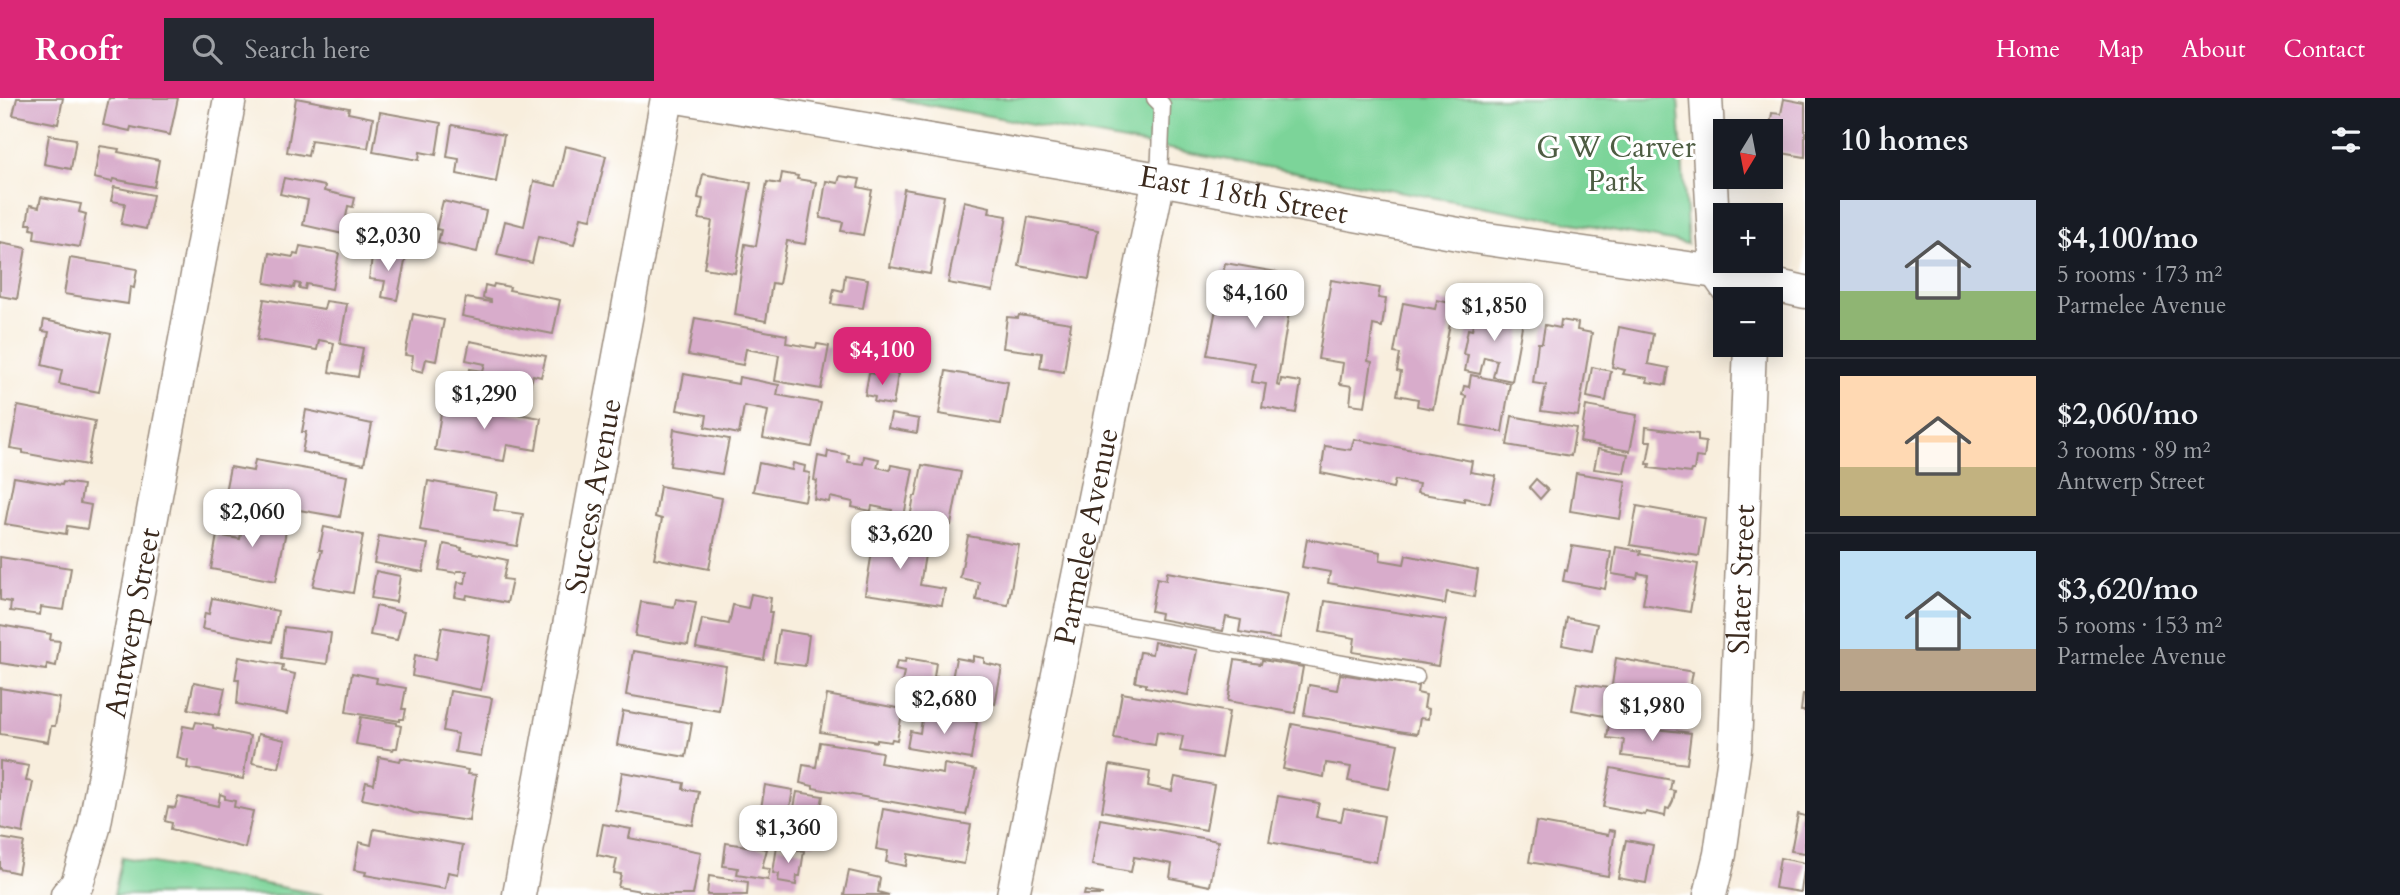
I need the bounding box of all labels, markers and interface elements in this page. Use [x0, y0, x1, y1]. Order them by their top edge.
search box [164, 18, 654, 81]
text: Roofr [35, 27, 122, 72]
icon: search [188, 30, 226, 68]
text: Search here [244, 32, 370, 67]
text: Home [1996, 33, 2060, 66]
text: Map [2098, 33, 2144, 66]
text: About [2182, 33, 2246, 66]
text: Contact [2284, 33, 2365, 66]
north arrow [1713, 119, 1783, 189]
map controls [1713, 119, 1783, 357]
text: 10 homes [1840, 120, 1969, 161]
icon: filters [2327, 121, 2365, 159]
park label: G W Carver Park [1536, 127, 1696, 202]
street label: East 118th Street [1136, 156, 1352, 234]
button: + [1713, 203, 1783, 273]
pin: $2,030 [331, 214, 445, 273]
text: $4,100/mo [2057, 218, 2198, 259]
text: $2,030 [355, 220, 421, 251]
icon: home [1896, 228, 1980, 312]
text: 5 rooms · 173 m² [2057, 259, 2222, 290]
pin: $4,160 [1198, 271, 1312, 330]
text: $4,160 [1222, 277, 1288, 308]
pin: $1,850 [1437, 284, 1551, 343]
button: − [1713, 287, 1783, 357]
text: $1,850 [1461, 290, 1527, 321]
text: Parmelee Avenue [2057, 290, 2226, 321]
pin: $4,100 [825, 328, 939, 387]
text: $4,100 [849, 334, 915, 365]
pin: $1,290 [427, 372, 541, 431]
text: $1,290 [451, 378, 517, 409]
text: $2,060/mo [2057, 394, 2198, 435]
street label: Success Avenue [555, 395, 631, 597]
icon: home [1896, 404, 1980, 488]
street label: Parmelee Avenue [1044, 424, 1128, 649]
text: 3 rooms · 89 m² [2057, 435, 2210, 466]
text: Antwerp Street [2057, 466, 2205, 497]
pin: $2,060 [195, 490, 309, 549]
text: $2,060 [219, 496, 285, 527]
street label: Slater Street [1718, 503, 1765, 655]
pin: $3,620 [843, 512, 957, 571]
text: $3,620 [867, 518, 933, 549]
street label: Antwerp Street [94, 524, 170, 721]
text: $3,620/mo [2057, 569, 2198, 610]
icon: home [1896, 579, 1980, 663]
text: 5 rooms · 153 m² [2057, 610, 2222, 641]
text: Parmelee Avenue [2057, 641, 2226, 672]
pin: $2,680 [887, 676, 1001, 736]
text: $2,680 [911, 683, 977, 714]
pin: $1,980 [1595, 684, 1709, 743]
text: $1,980 [1619, 690, 1685, 721]
pin: $1,360 [731, 806, 845, 865]
text: $1,360 [755, 812, 821, 843]

